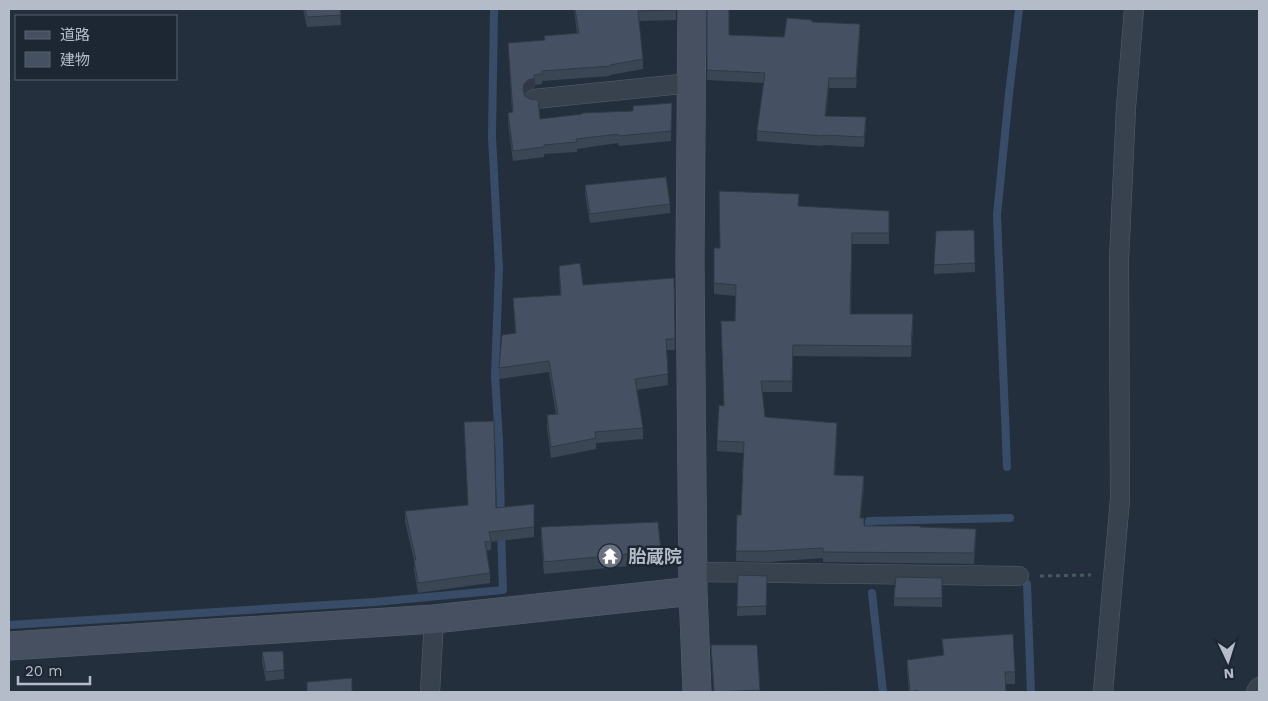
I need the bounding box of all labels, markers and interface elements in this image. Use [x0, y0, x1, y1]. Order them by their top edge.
legend [15, 15, 178, 80]
text: 道路 [60, 26, 90, 44]
text: 建物 [60, 51, 90, 69]
temple icon: 胎蔵院 [597, 543, 623, 569]
place label: 胎蔵院 [628, 546, 682, 567]
north arrow [1203, 636, 1253, 686]
scale bar [18, 654, 90, 686]
text: 20 m [25, 662, 63, 680]
text: N [1223, 666, 1235, 682]

